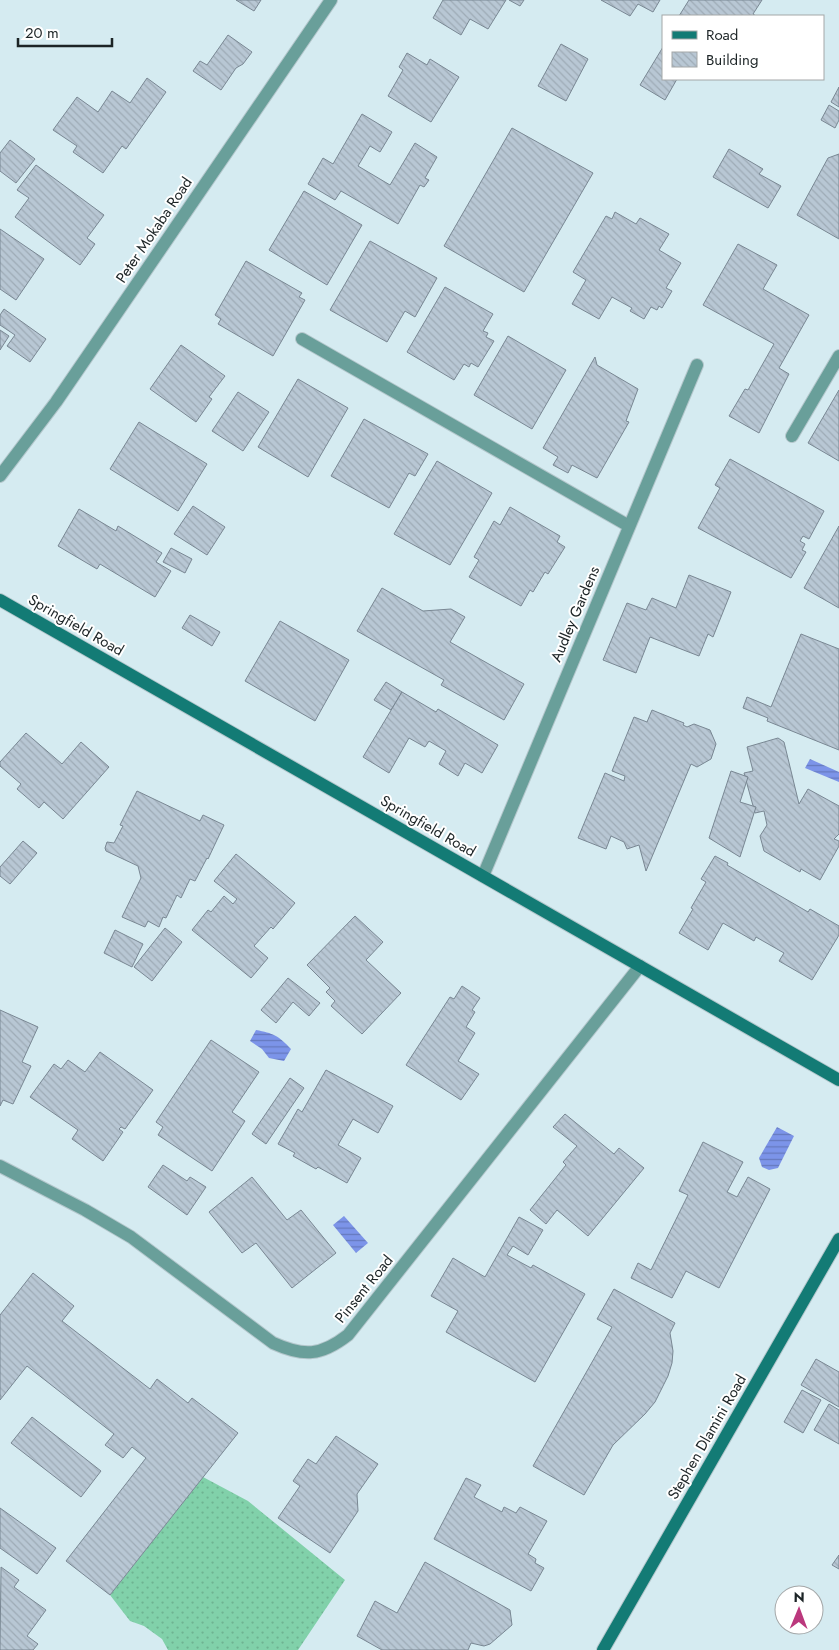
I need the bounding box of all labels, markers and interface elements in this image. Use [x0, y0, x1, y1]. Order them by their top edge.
scale bar [18, 15, 111, 47]
legend [662, 15, 824, 80]
text: 20 m [25, 22, 59, 44]
text: Road [706, 24, 738, 46]
text: Building [706, 49, 758, 71]
street label: Peter Mokaba Road [110, 173, 198, 287]
street label: Audley Gardens [545, 563, 605, 665]
street label: Springfield Road [24, 589, 128, 661]
street label: Springfield Road [376, 790, 480, 862]
street label: Pinsent Road [330, 1250, 398, 1328]
street label: Stephen Dlamini Road [662, 1370, 752, 1504]
north arrow [774, 1585, 824, 1635]
text: N [793, 1587, 805, 1607]

